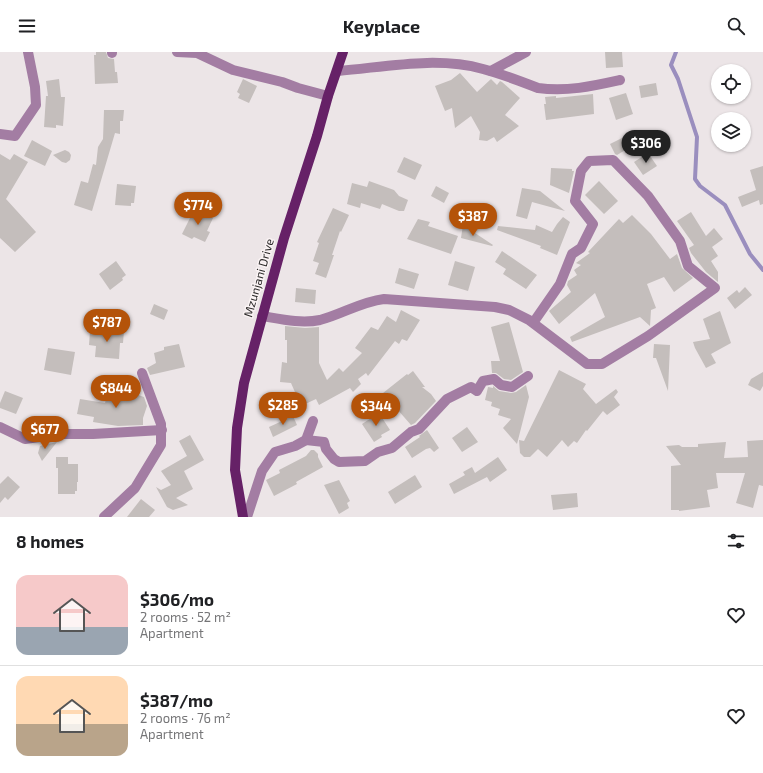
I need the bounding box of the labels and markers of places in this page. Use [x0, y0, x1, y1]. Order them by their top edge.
pin: $306 [622, 130, 670, 164]
pin: $774 [174, 192, 222, 226]
pin: $387 [449, 203, 497, 237]
pin: $787 [83, 309, 131, 343]
pin: $844 [92, 375, 140, 409]
pin: $285 [259, 392, 307, 426]
pin: $344 [352, 393, 400, 427]
pin: $677 [21, 416, 69, 450]

